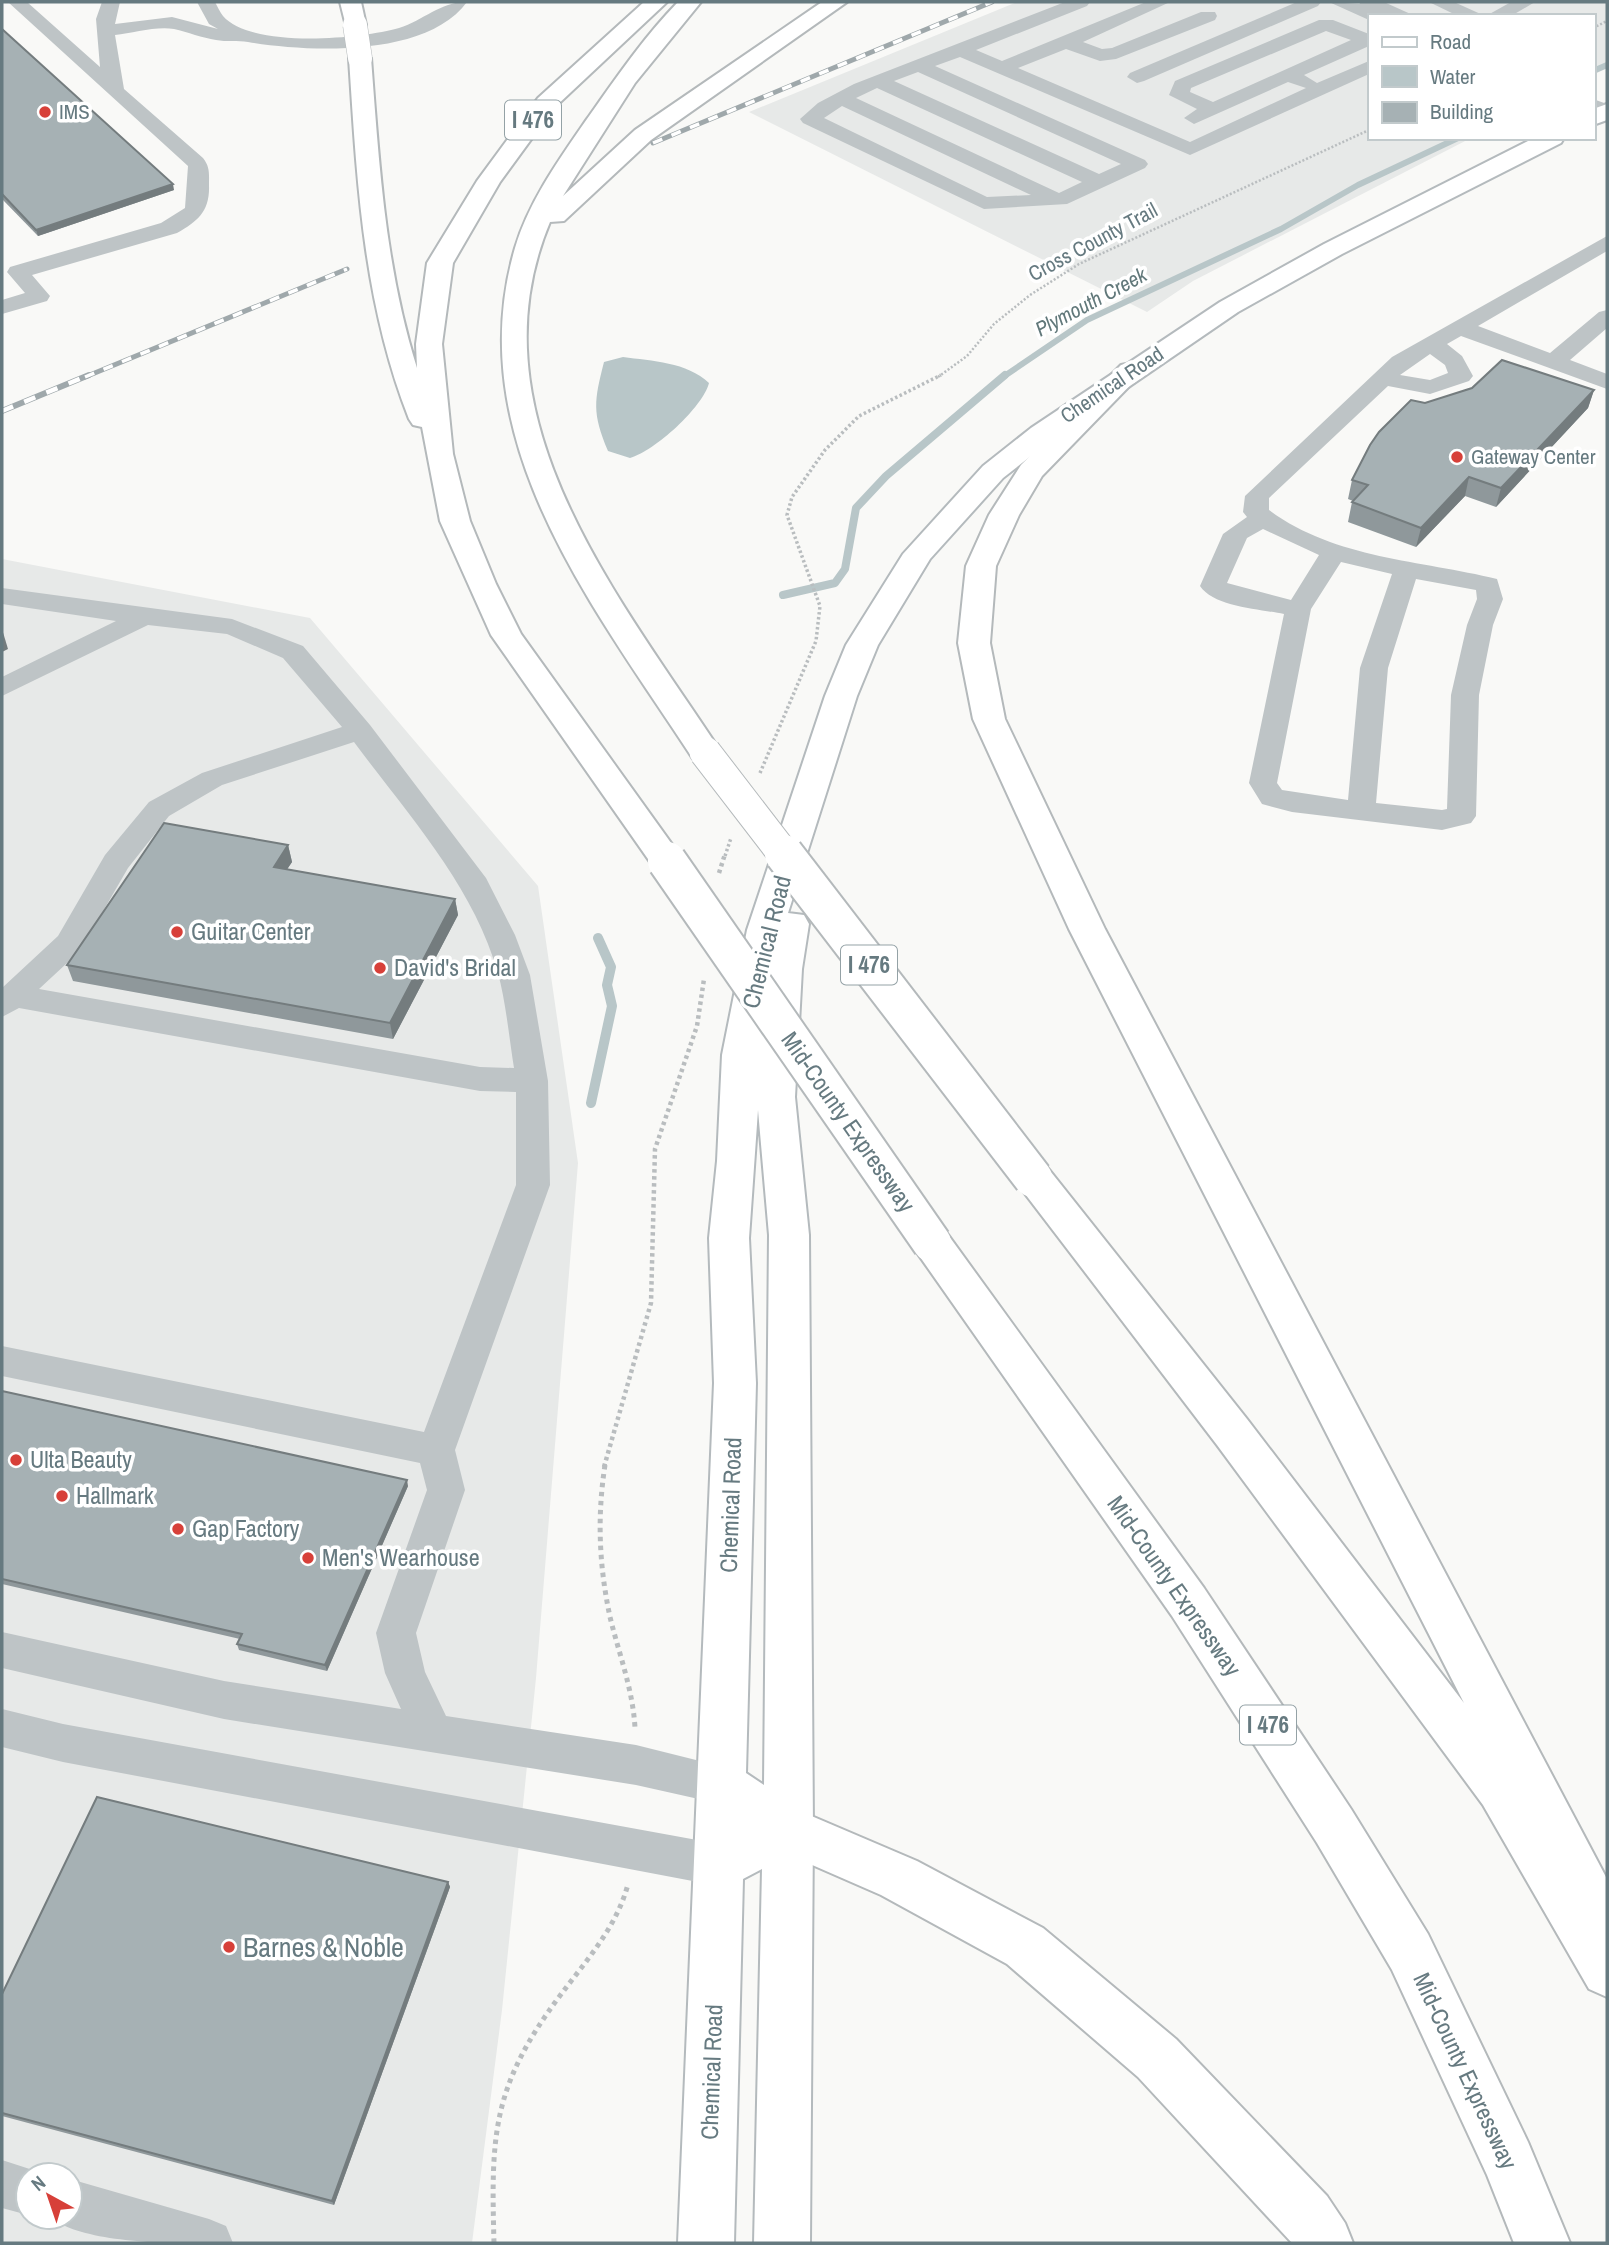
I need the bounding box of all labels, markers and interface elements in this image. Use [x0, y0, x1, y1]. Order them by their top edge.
legend [1368, 14, 1595, 140]
text: Road [1430, 27, 1471, 56]
text: Water [1430, 62, 1476, 91]
place label: IMS [59, 97, 90, 126]
text: Building [1430, 97, 1494, 126]
road number: I 476 [505, 100, 561, 140]
marker: IMS [37, 104, 53, 120]
street label: Cross County Trail [1023, 195, 1163, 288]
water label: Plymouth Creek [1030, 259, 1153, 343]
street label: Chemical Road [1054, 339, 1169, 430]
place label: Gateway Center [1471, 442, 1596, 471]
marker: Gateway Center [1449, 449, 1465, 465]
street label: Chemical Road [734, 872, 798, 1011]
place label: Guitar Center [191, 915, 311, 947]
marker: Guitar Center [169, 924, 185, 940]
road number: I 476 [841, 946, 897, 984]
place label: David's Bridal [394, 951, 516, 983]
marker: David's Bridal [372, 960, 388, 976]
street label: Mid-County Expressway [775, 1025, 923, 1218]
street label: Chemical Road [712, 1437, 748, 1573]
place label: Ulta Beauty [30, 1443, 132, 1475]
marker: Ulta Beauty [8, 1452, 24, 1468]
place label: Hallmark [76, 1479, 154, 1511]
marker: Hallmark [54, 1488, 70, 1504]
street label: Mid-County Expressway [1101, 1489, 1249, 1682]
place label: Gap Factory [192, 1512, 299, 1544]
marker: Gap Factory [170, 1521, 186, 1537]
place label: Men's Wearhouse [322, 1541, 480, 1573]
marker: Men's Wearhouse [300, 1550, 316, 1566]
road number: I 476 [1240, 1706, 1296, 1744]
place label: Barnes & Noble [243, 1928, 404, 1966]
marker: Barnes & Noble [221, 1939, 237, 1955]
street label: Mid-County Expressway [1406, 1967, 1526, 2174]
street label: Chemical Road [693, 2004, 729, 2140]
north arrow [14, 2161, 84, 2231]
text: N [25, 2169, 51, 2197]

